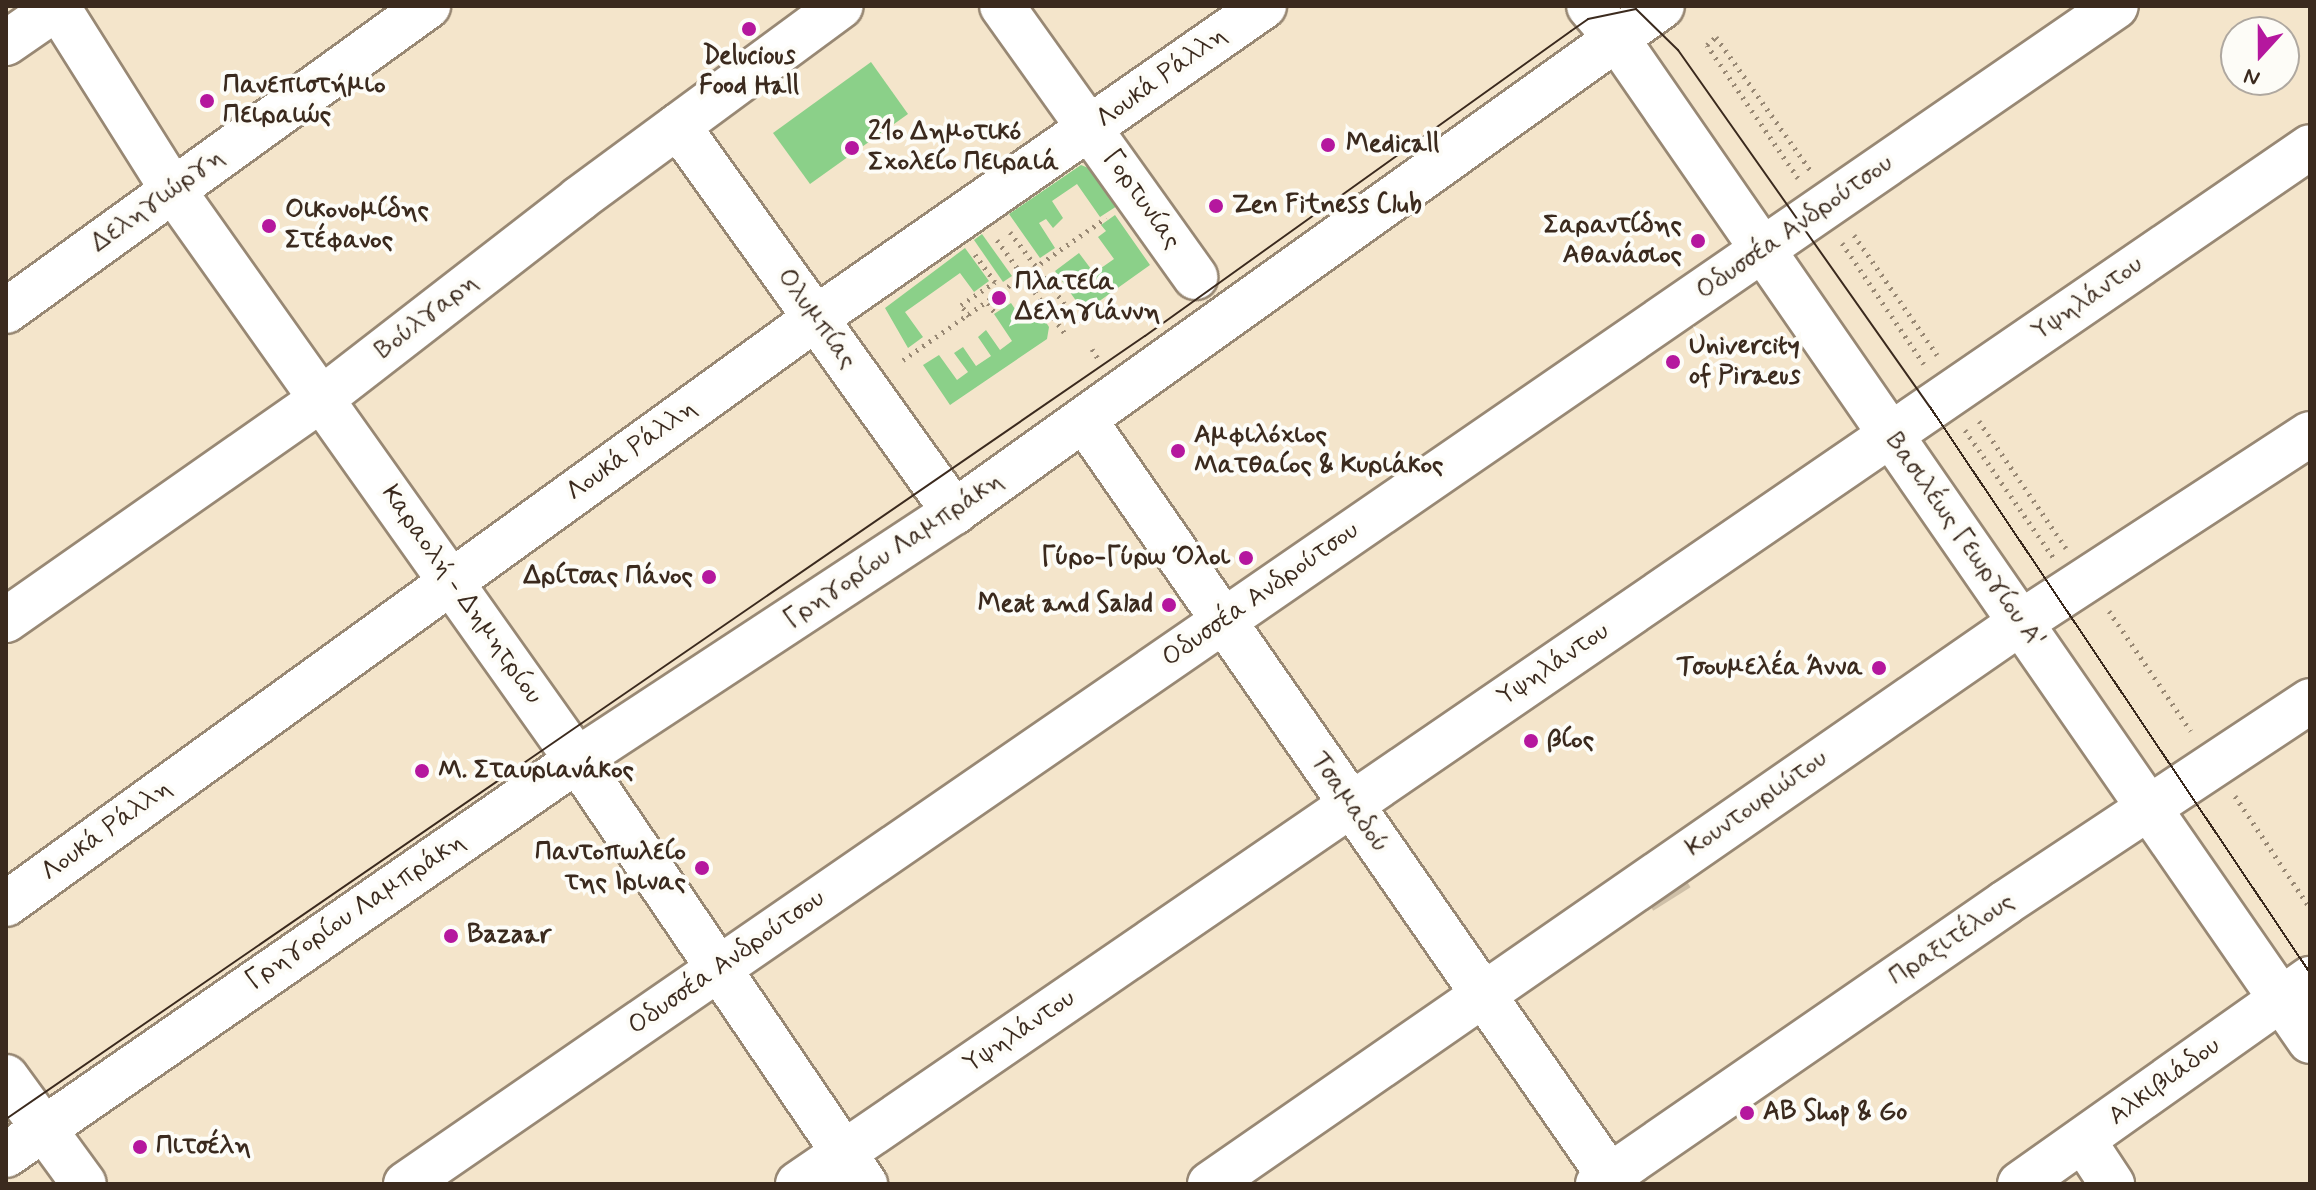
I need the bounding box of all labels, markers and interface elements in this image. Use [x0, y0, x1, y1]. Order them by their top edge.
north arrow [2220, 16, 2300, 96]
marker: Delucious Food Hall [740, 20, 758, 38]
street label: Λουκά Ράλλη [1091, 20, 1233, 136]
place label: Delucious Food Hall [701, 41, 797, 102]
text: N [2240, 61, 2264, 92]
place label: Πανεπιστήμιο Πειραιώς [223, 70, 386, 132]
marker: Πανεπιστήμιο Πειραιώς [198, 92, 216, 110]
place label: 21ο Δημοτικό Σχολείο Πειραιά [868, 117, 1059, 178]
place label: Medicall [1346, 129, 1439, 161]
marker: Medicall [1317, 134, 1339, 156]
marker: 21ο Δημοτικό Σχολείο Πειραιά [843, 139, 861, 157]
street label: Δεληγιώργη [85, 142, 231, 260]
street label: Γορτυνίας [1095, 144, 1187, 256]
street label: Οδυσσέα Ανδρούτσου [1691, 148, 1899, 308]
place label: Zen Fitness Club [1232, 190, 1427, 222]
place label: Οικονομίδης Στέφανος [285, 195, 429, 256]
marker: Zen Fitness Club [1207, 197, 1225, 215]
place label: Σαραντίδης Αθανάσιος [1543, 210, 1682, 272]
marker: Οικονομίδης Στέφανος [260, 217, 278, 235]
marker: Σαραντίδης Αθανάσιος [1689, 232, 1707, 250]
street label: Υψηλάντου [2027, 250, 2149, 348]
street label: Ολυμπίας [769, 263, 863, 375]
street label: Βούλγαρη [369, 267, 485, 367]
place label: Πλατεία Δεληγιάννη [1015, 267, 1160, 328]
marker: Πλατεία Δεληγιάννη [990, 289, 1008, 307]
place label: Univercity of Piraeus [1689, 331, 1800, 392]
marker: Univercity of Piraeus [1664, 353, 1682, 371]
street label: Λουκά Ράλλη [561, 393, 703, 509]
place label: Αμφιλόχιος Ματθαίος & Κυριάκος [1194, 420, 1443, 482]
street label: Βασιλέως Γεωργίου Α' [1878, 427, 2050, 655]
marker: Αμφιλόχιος Ματθαίος & Κυριάκος [1169, 442, 1187, 460]
street label: Γρηγορίου Λαμπράκη [778, 466, 1010, 636]
street label: Καραολή - Δημητρίου [374, 479, 548, 711]
street label: Οδυσσέα Ανδρούτσου [1157, 515, 1365, 675]
place label: Γύρο-Γύρω Όλοι [1041, 542, 1230, 574]
marker: Γύρο-Γύρω Όλοι [1237, 549, 1255, 567]
place label: Δρίτσας Πάνος [523, 561, 693, 593]
marker: Δρίτσας Πάνος [700, 568, 718, 586]
place label: Meat and Salad [982, 589, 1153, 621]
marker: Meat and Salad [1160, 596, 1178, 614]
street label: Υψηλάντου [1492, 616, 1616, 714]
place label: Τσουμελέα Άννα [1677, 652, 1863, 684]
marker: Τσουμελέα Άννα [1870, 659, 1888, 677]
place label: βίος [1547, 725, 1594, 757]
marker: βίος [1522, 732, 1540, 750]
street label: Κουντουριώτου [1680, 744, 1834, 864]
street label: Τσαμαδού [1303, 747, 1395, 859]
place label: Μ. Σταυριανάκος [438, 755, 634, 787]
marker: Μ. Σταυριανάκος [413, 762, 431, 780]
street label: Λουκά Ράλλη [36, 773, 178, 889]
street label: Γρηγορίου Λαμπράκη [240, 827, 472, 997]
place label: Παντοπωλείο της Ιρινας [535, 837, 686, 898]
marker: Παντοπωλείο της Ιρινας [693, 859, 711, 877]
street label: Οδυσσέα Ανδρούτσου [623, 883, 831, 1043]
street label: Πραξιτέλους [1883, 887, 2021, 993]
place label: Bazaar [467, 920, 551, 952]
marker: Bazaar [442, 927, 460, 945]
street label: Υψηλάντου [958, 983, 1082, 1081]
street label: Αλκιβιάδου [2103, 1031, 2227, 1133]
place label: AB Shop & Go [1763, 1097, 1908, 1129]
marker: AB Shop & Go [1738, 1104, 1756, 1122]
place label: Πιτσέλη [156, 1131, 251, 1163]
marker: Πιτσέλη [131, 1138, 149, 1156]

